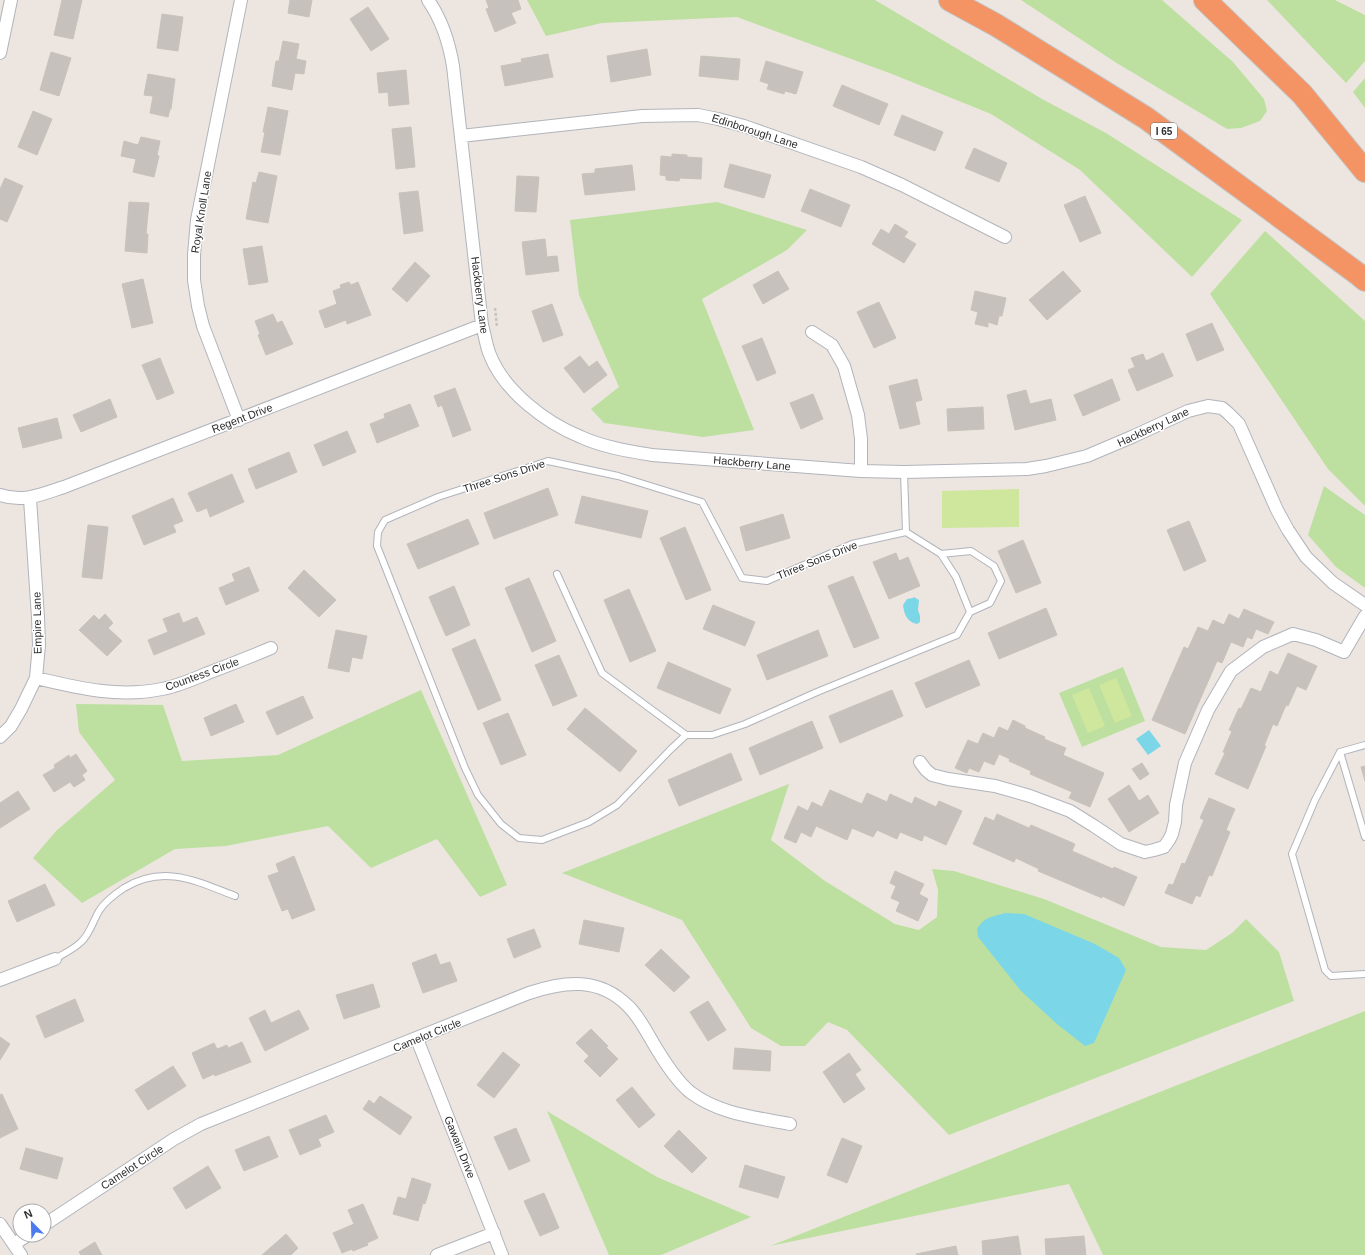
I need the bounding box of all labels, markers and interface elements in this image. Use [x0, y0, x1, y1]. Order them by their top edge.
street label: Edinborough Lane [710, 111, 800, 151]
road number: I 65 [1151, 123, 1177, 139]
street label: Royal Knoll Lane [189, 170, 213, 254]
street label: Hackberry Lane [469, 256, 491, 334]
street label: Regent Drive [210, 401, 274, 435]
street label: Hackberry Lane [1115, 405, 1191, 449]
street label: Hackberry Lane [713, 454, 791, 472]
street label: Three Sons Drive [461, 457, 547, 495]
street label: Three Sons Drive [775, 538, 859, 582]
street label: Empire Lane [30, 592, 44, 654]
street label: Countess Circle [163, 655, 241, 693]
street label: Camelot Circle [391, 1016, 463, 1054]
street label: Gawain Drive [442, 1114, 478, 1180]
street label: Camelot Circle [98, 1142, 166, 1192]
north arrow [12, 1203, 52, 1243]
text: N [22, 1207, 34, 1221]

